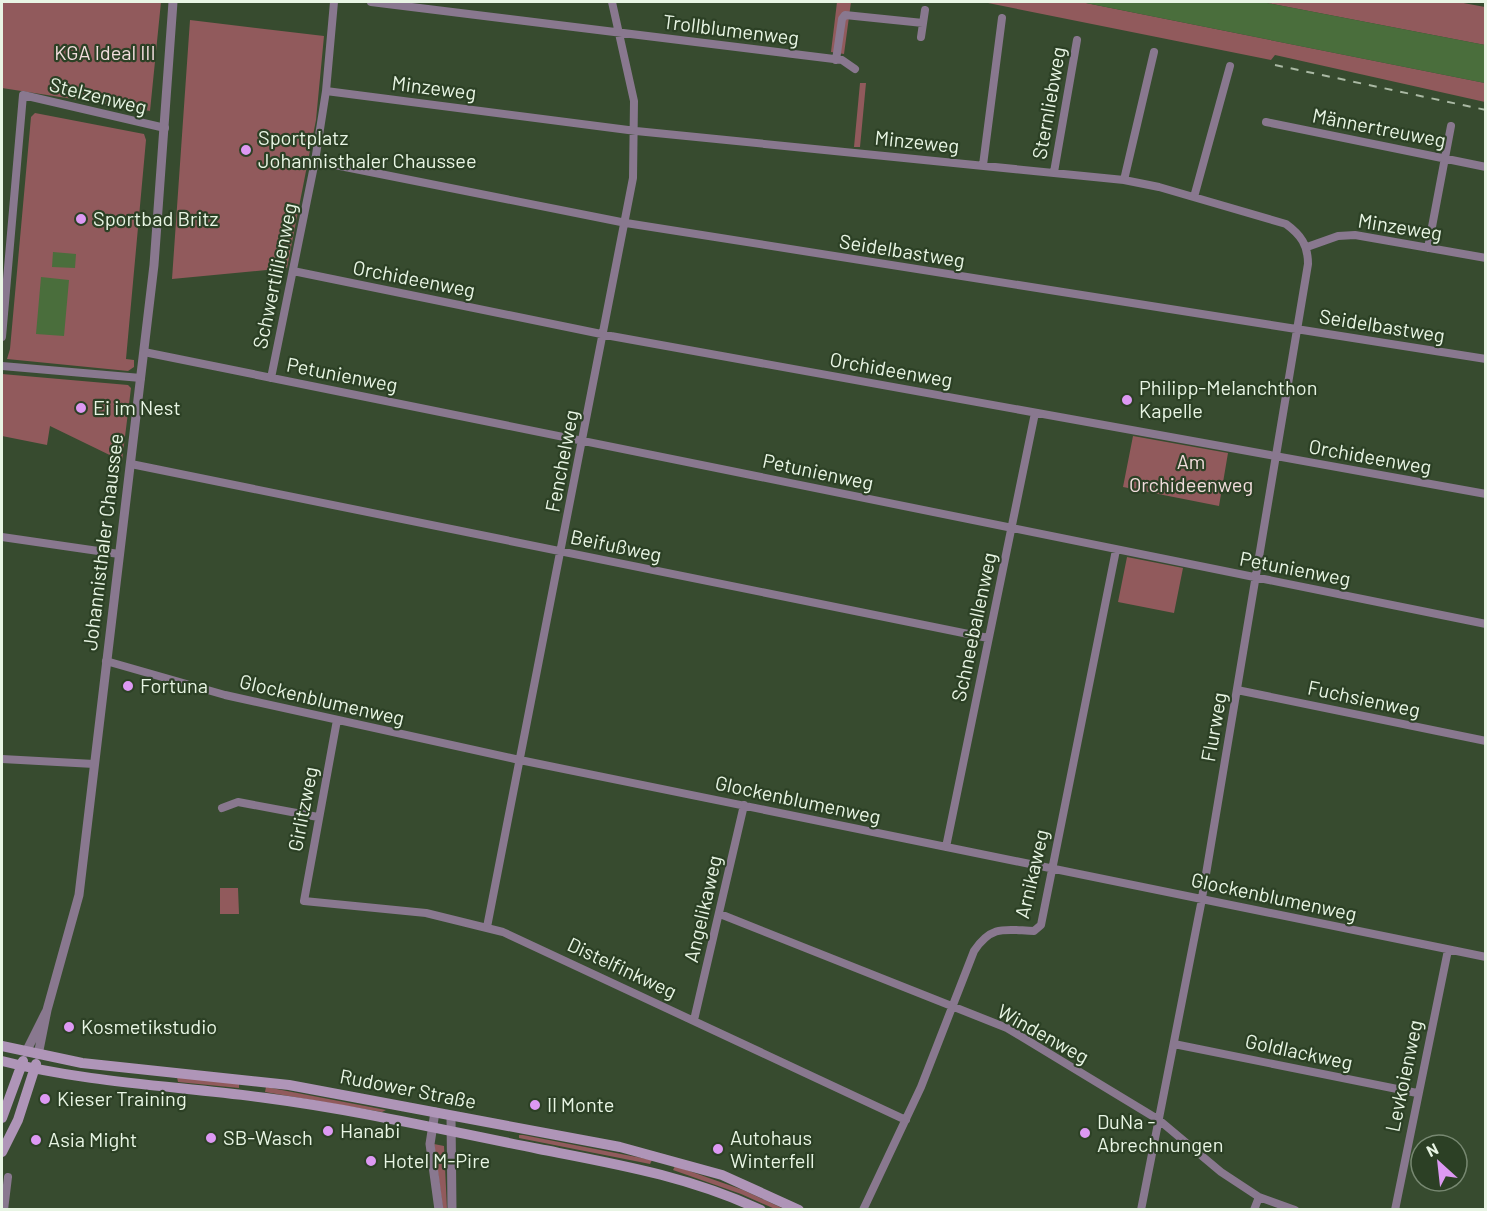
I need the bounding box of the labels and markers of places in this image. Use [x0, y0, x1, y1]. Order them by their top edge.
place label: Sportplatz Johannisthaler Chaussee [258, 125, 477, 172]
marker: Sportplatz Johannisthaler Chaussee [239, 143, 253, 157]
place label: Sportbad Britz [93, 206, 219, 230]
marker: Sportbad Britz [74, 212, 88, 226]
place label: Philipp-Melanchthon Kapelle [1139, 375, 1317, 422]
marker: Philipp-Melanchthon Kapelle [1120, 393, 1134, 407]
place label: Ei im Nest [93, 395, 181, 419]
marker: Ei im Nest [74, 401, 88, 415]
place label: Fortuna [140, 673, 208, 697]
marker: Fortuna [121, 679, 135, 693]
place label: Kosmetikstudio [81, 1014, 217, 1038]
marker: Kosmetikstudio [62, 1020, 76, 1034]
place label: Kieser Training [57, 1086, 187, 1110]
marker: Kieser Training [38, 1092, 52, 1106]
place label: Il Monte [547, 1092, 614, 1116]
marker: Il Monte [528, 1098, 542, 1112]
place label: DuNa - Abrechnungen [1097, 1109, 1224, 1156]
place label: Hanabi [340, 1118, 400, 1142]
marker: Hanabi [321, 1124, 335, 1138]
place label: SB-Wasch [223, 1125, 313, 1149]
place label: Autohaus Winterfell [730, 1125, 815, 1172]
marker: DuNa - Abrechnungen [1078, 1126, 1092, 1140]
place label: Asia Might [48, 1127, 137, 1151]
marker: SB-Wasch [204, 1131, 218, 1145]
marker: Asia Might [29, 1133, 43, 1147]
marker: Autohaus Winterfell [711, 1142, 725, 1156]
place label: Hotel M-Pire [383, 1148, 490, 1172]
marker: Hotel M-Pire [364, 1154, 378, 1168]

